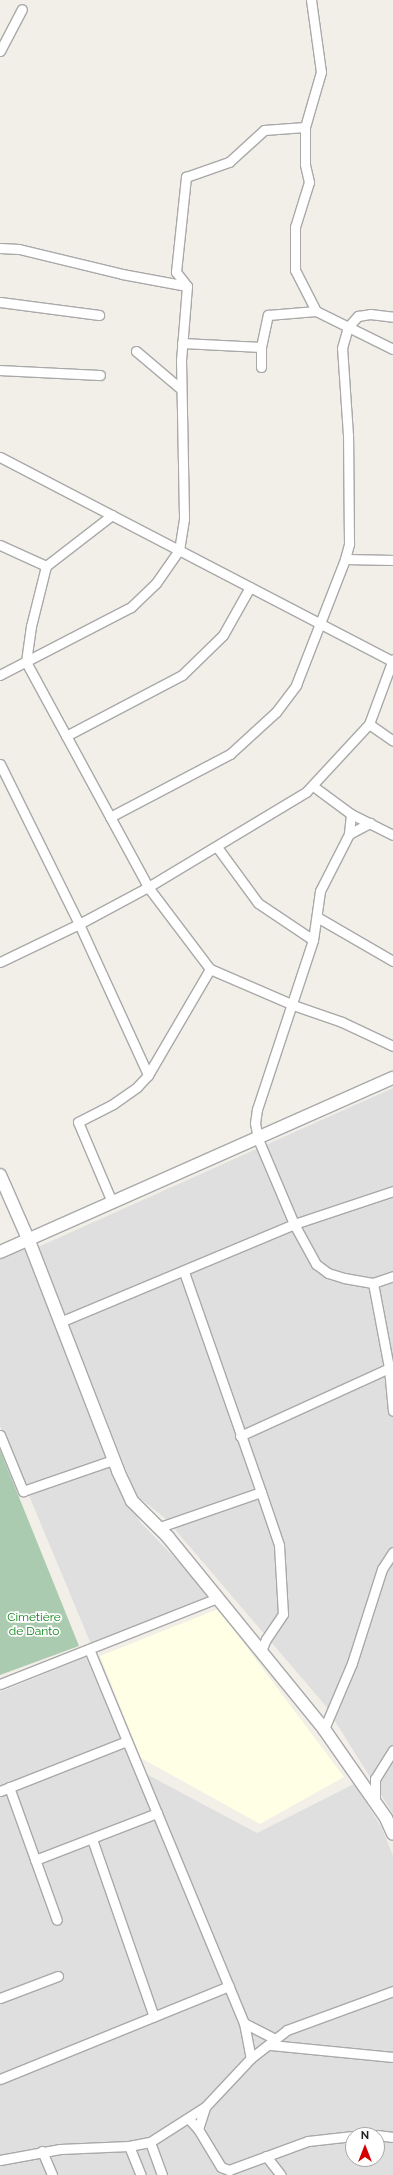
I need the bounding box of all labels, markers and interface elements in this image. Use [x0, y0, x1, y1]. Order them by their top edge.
park label: Cimetière de Danto [7, 1611, 61, 1639]
north arrow [345, 2127, 385, 2167]
text: N [361, 2129, 369, 2142]

